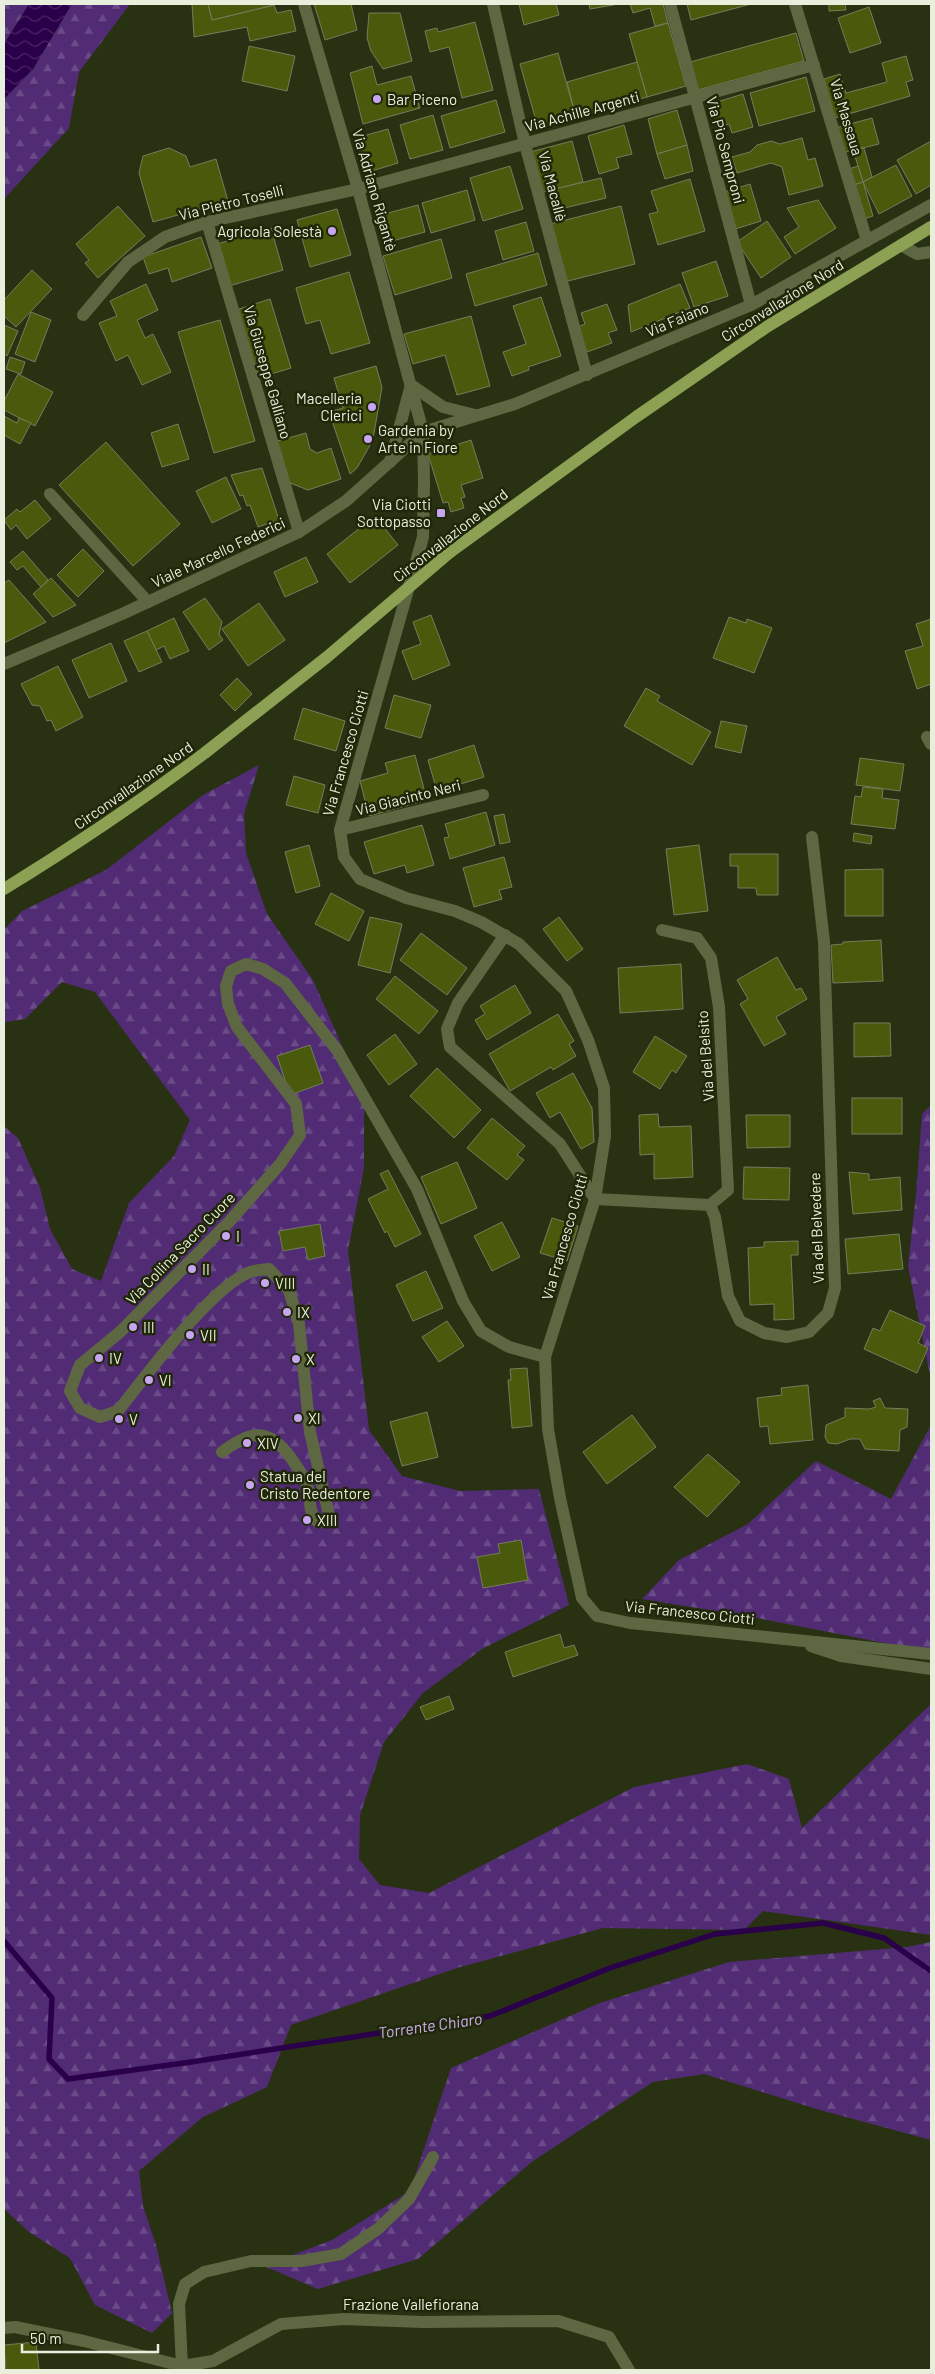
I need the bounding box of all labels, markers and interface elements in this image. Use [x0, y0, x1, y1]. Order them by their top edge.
street label: Via Massaua [827, 76, 867, 158]
street label: Via Achille Argenti [523, 87, 641, 135]
place label: Bar Piceno [387, 90, 457, 108]
marker: Bar Piceno [371, 93, 383, 105]
street label: Via Pio Semproni [703, 94, 749, 206]
street label: Via Adriano Rigantè [349, 127, 401, 253]
street label: Via Macallè [535, 149, 571, 223]
street label: Via Pietro Toselli [177, 180, 285, 224]
place label: Agricola Solestà [217, 222, 322, 240]
marker: Agricola Solestà [326, 225, 338, 237]
street label: Circonvallazione Nord [717, 255, 847, 345]
street label: Via Faiano [643, 298, 711, 340]
street label: Via Giuseppe Galliano [240, 303, 296, 441]
place label: Macelleria Clerici [296, 389, 362, 424]
marker: Macelleria Clerici [366, 401, 378, 413]
place label: Gardenia by Arte in Fiore [378, 421, 458, 456]
marker: Gardenia by Arte in Fiore [362, 433, 374, 445]
street label: Circonvallazione Nord [389, 485, 511, 585]
place label: Via Ciotti Sottopasso [357, 495, 431, 530]
marker: Via Ciotti Sottopasso [435, 507, 447, 519]
street label: Viale Marcello Federici [148, 513, 288, 591]
street label: Via Francesco Ciotti [318, 688, 372, 818]
street label: Circonvallazione Nord [70, 737, 196, 833]
street label: Via Giacinto Neri [354, 775, 462, 819]
street label: Via del Belsito [693, 1010, 717, 1102]
street label: Via Francesco Ciotti [537, 1172, 591, 1302]
street label: Via del Belvedere [805, 1172, 827, 1284]
street label: Via Collina Sacro Cuore [122, 1188, 238, 1308]
place label: I [236, 1227, 240, 1245]
marker: I [220, 1230, 232, 1242]
place label: II [202, 1260, 210, 1278]
marker: II [186, 1263, 198, 1275]
place label: VIII [275, 1274, 296, 1292]
marker: VIII [259, 1277, 271, 1289]
place label: IX [297, 1303, 310, 1321]
marker: IX [281, 1306, 293, 1318]
place label: III [143, 1318, 155, 1336]
marker: III [127, 1321, 139, 1333]
place label: VII [200, 1326, 217, 1344]
marker: VII [184, 1329, 196, 1341]
place label: IV [109, 1349, 122, 1367]
place label: X [306, 1350, 315, 1368]
marker: IV [93, 1352, 105, 1364]
marker: X [290, 1353, 302, 1365]
place label: VI [159, 1371, 172, 1389]
marker: VI [143, 1374, 155, 1386]
place label: XI [308, 1409, 321, 1427]
place label: V [129, 1410, 138, 1428]
marker: XI [292, 1412, 304, 1424]
marker: V [113, 1413, 125, 1425]
place label: XIV [257, 1434, 279, 1452]
marker: XIV [241, 1437, 253, 1449]
place label: Statua del Cristo Redentore [260, 1467, 370, 1502]
marker: Statua del Cristo Redentore [244, 1479, 256, 1491]
place label: XIII [317, 1511, 338, 1529]
marker: XIII [301, 1514, 313, 1526]
street label: Via Francesco Ciotti [624, 1596, 756, 1628]
water label: Torrente Chiaro [377, 2008, 483, 2042]
street label: Frazione Vallefiorana [343, 2295, 479, 2313]
scale bar [22, 2322, 159, 2354]
text: 50 m [30, 2329, 62, 2347]

